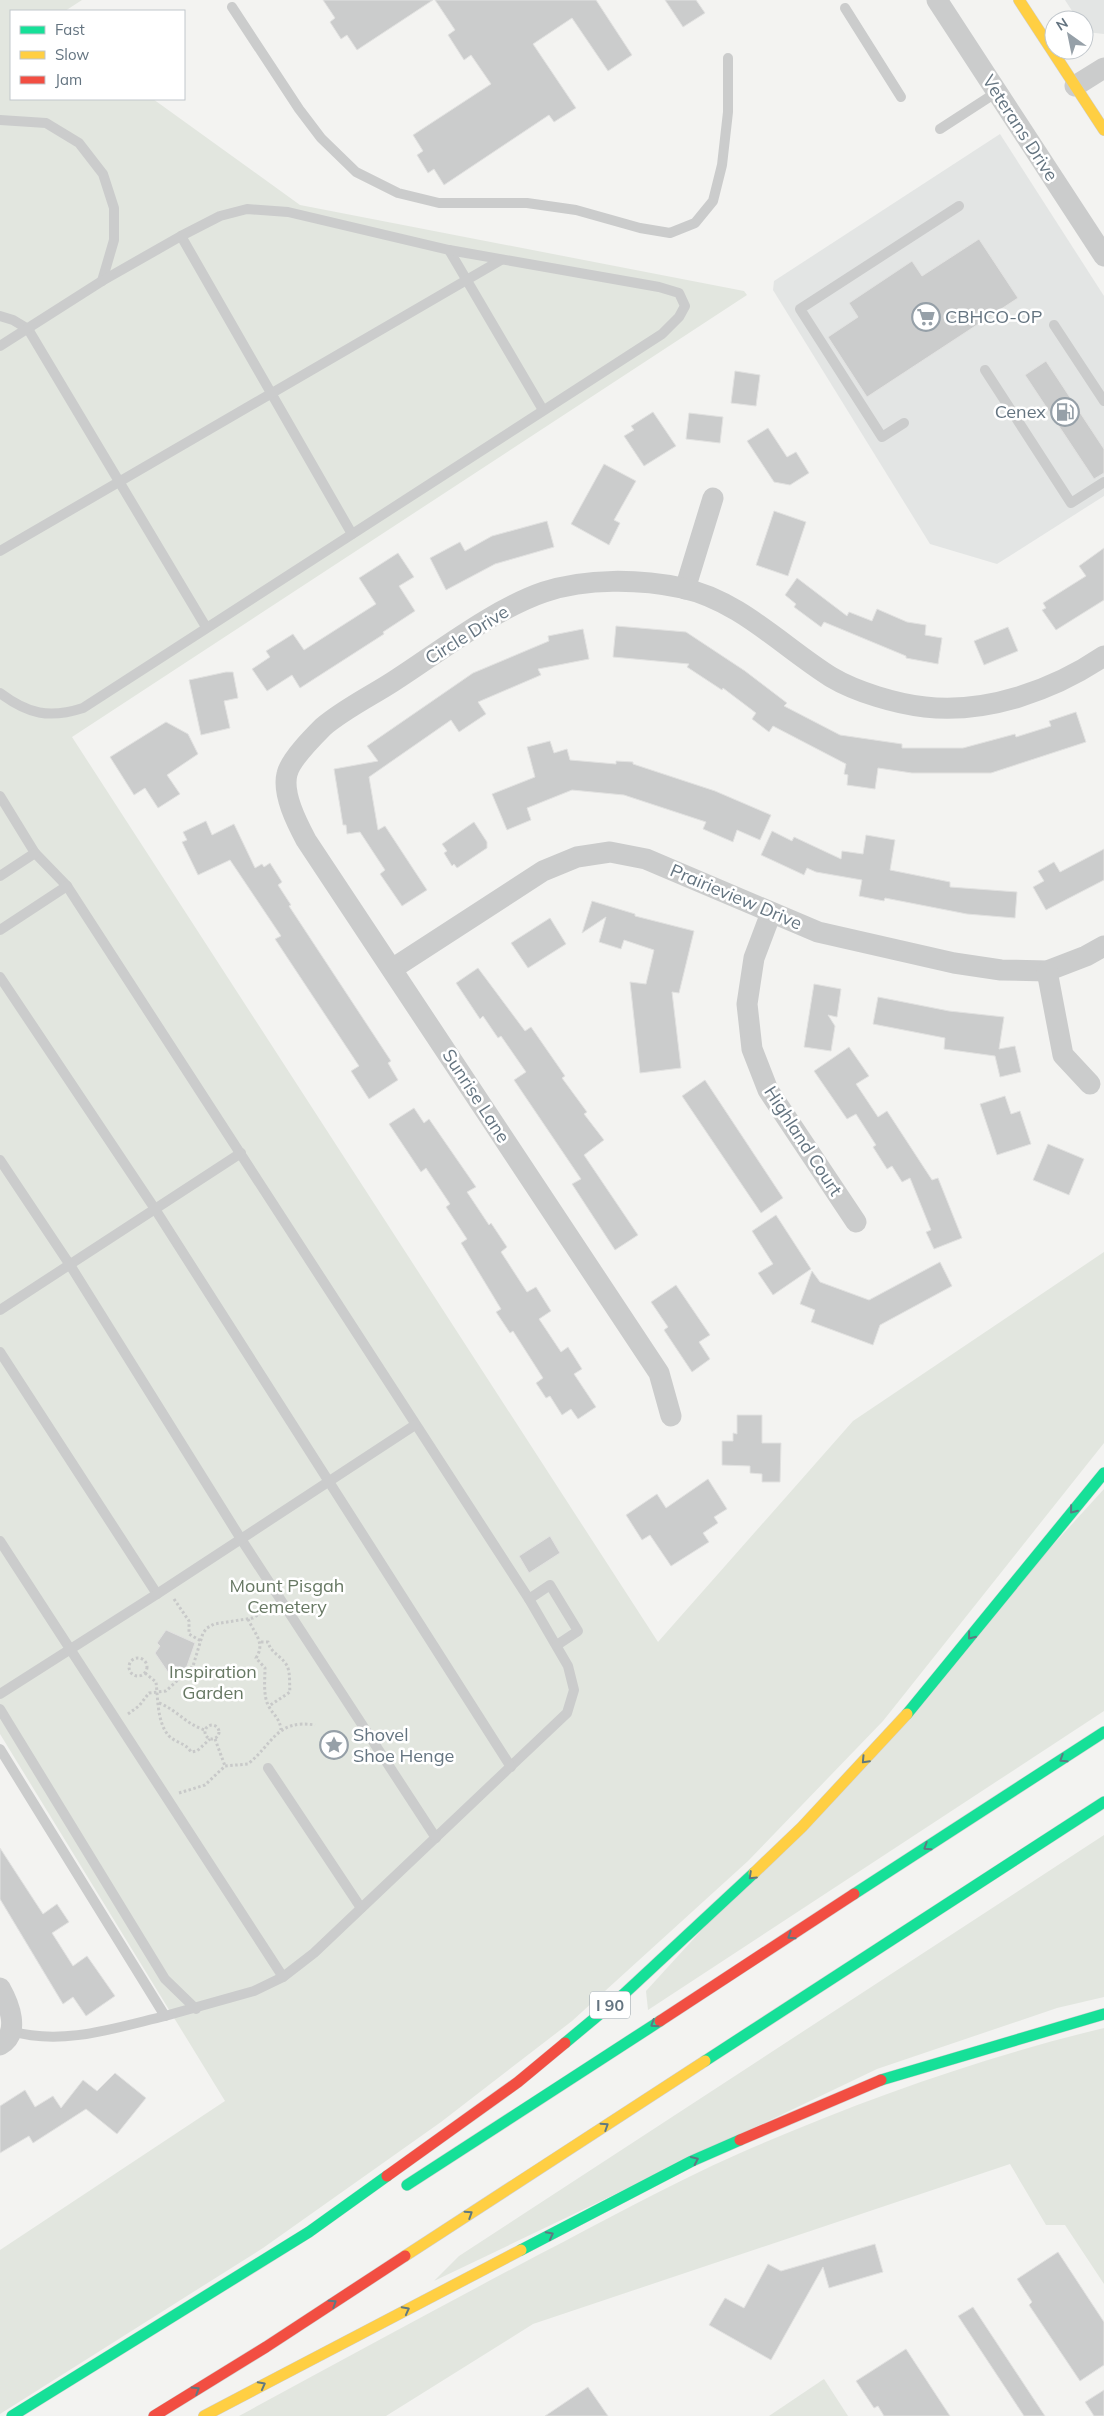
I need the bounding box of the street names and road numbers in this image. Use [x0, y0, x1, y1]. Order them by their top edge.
street label: Veterans Drive [977, 70, 1063, 185]
street label: Circle Drive [421, 600, 513, 669]
street label: Prairieview Drive [667, 858, 806, 935]
street label: Sunrise Lane [438, 1044, 515, 1147]
street label: Highland Court [759, 1082, 847, 1200]
road number: I 90 [590, 1992, 630, 2018]

